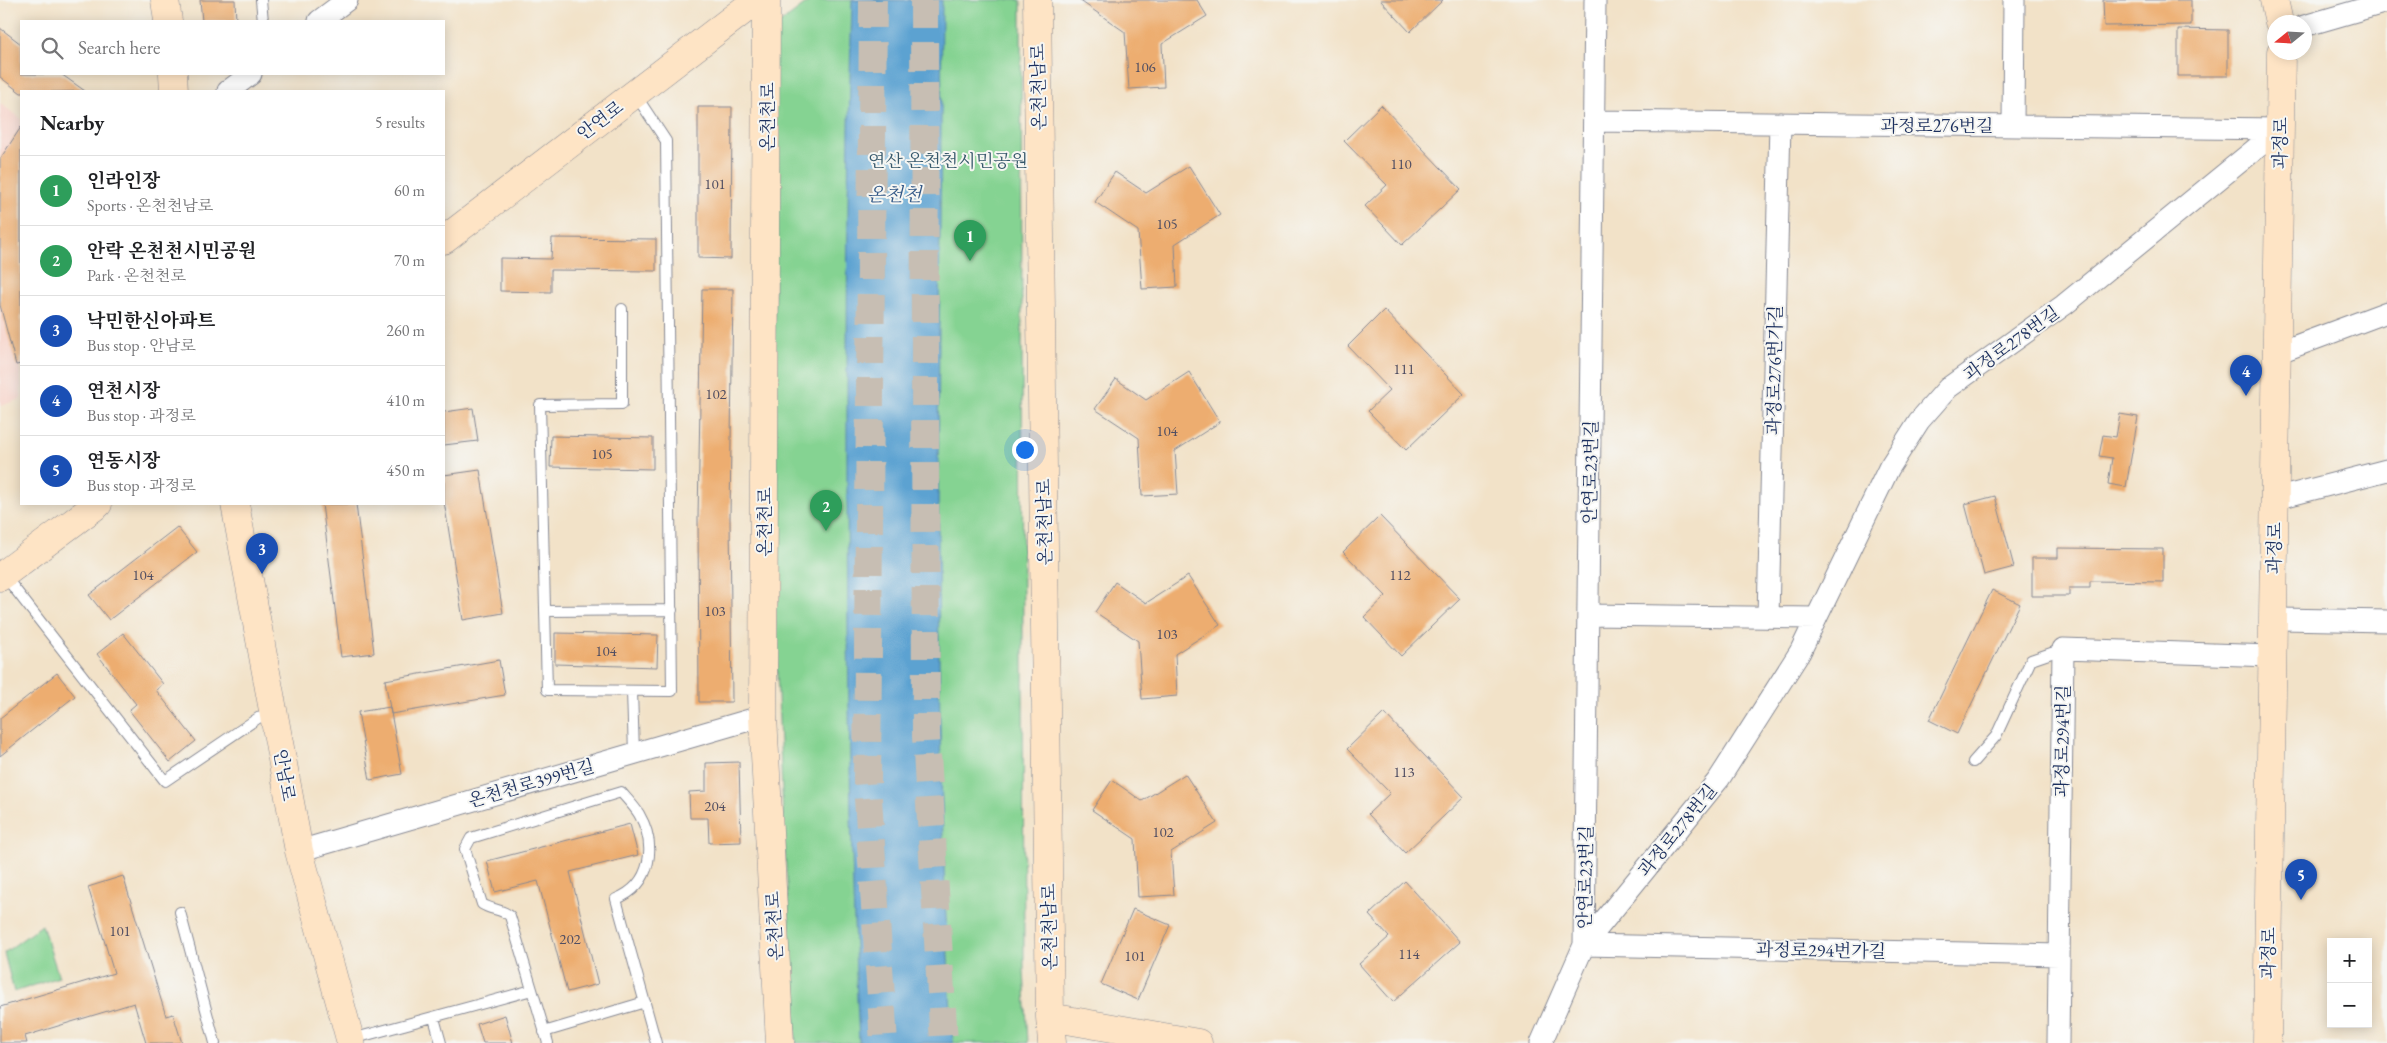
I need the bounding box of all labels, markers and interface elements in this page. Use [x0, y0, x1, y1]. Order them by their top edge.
north arrow [2267, 15, 2312, 60]
search box [20, 20, 445, 75]
icon: search [38, 34, 66, 62]
text: Search here [78, 35, 160, 60]
street label: 온천천남로 [1026, 43, 1050, 131]
house number: 106 [1134, 57, 1156, 76]
street label: 온천천로 [756, 82, 779, 152]
street label: 안연로 [572, 95, 628, 145]
text: Nearby [40, 109, 104, 136]
text: 5 results [375, 112, 425, 133]
street label: 과정로276번길 [1881, 114, 1993, 137]
street label: 과정로 [2268, 117, 2292, 169]
park label: 연산 온천천시민공원 [868, 149, 1028, 172]
house number: 110 [1390, 154, 1412, 173]
text: 인라인장 [87, 168, 160, 193]
house number: 101 [704, 174, 726, 193]
text: 1 [52, 180, 60, 201]
text: 60 m [394, 180, 425, 201]
water label: 온천천 [866, 182, 923, 207]
text: Sports · 온천천남로 [87, 195, 213, 216]
house number: 105 [1156, 214, 1178, 233]
pin: 1 [954, 220, 986, 261]
text: 안락 온천천시민공원 [87, 238, 257, 263]
text: 2 [52, 250, 60, 271]
text: 70 m [394, 250, 425, 271]
text: Park · 온천천로 [87, 265, 186, 286]
street label: 과정로278번길 [1959, 301, 2063, 385]
street label: 과정로276번가길 [1761, 305, 1787, 435]
text: 낙민한신아파트 [87, 308, 215, 333]
text: 3 [52, 320, 60, 341]
text: 260 m [386, 320, 425, 341]
text: Bus stop · 안남로 [87, 335, 196, 356]
pin: 4 [2230, 355, 2262, 396]
house number: 111 [1393, 359, 1415, 378]
text: 연천시장 [87, 378, 160, 403]
house number: 102 [705, 384, 728, 403]
text: 4 [52, 390, 60, 411]
text: 410 m [386, 390, 425, 411]
text: Bus stop · 과정로 [87, 405, 196, 426]
street label: 안연로23번길 [1578, 420, 1602, 524]
house number: 104 [1156, 421, 1179, 440]
your location [1012, 437, 1038, 463]
house number: 105 [591, 444, 613, 463]
text: 연동시장 [87, 448, 160, 473]
text: 5 [52, 460, 60, 481]
text: 450 m [386, 460, 425, 481]
text: Bus stop · 과정로 [87, 475, 196, 496]
street label: 온천천남로 [1032, 478, 1056, 566]
street label: 온천천로 [753, 487, 776, 557]
pin: 2 [810, 490, 842, 531]
street label: 과정로 [2262, 522, 2286, 574]
pin: 3 [246, 533, 278, 574]
house number: 104 [132, 565, 155, 584]
house number: 112 [1389, 565, 1412, 584]
house number: 103 [704, 601, 726, 620]
house number: 103 [1156, 624, 1178, 643]
house number: 104 [595, 641, 618, 660]
street label: 과정로294번길 [2050, 684, 2074, 798]
street label: 안남로 [269, 747, 301, 803]
street label: 온천천로399번길 [465, 754, 597, 812]
house number: 113 [1393, 762, 1415, 781]
street label: 과정로278번길 [1633, 779, 1721, 881]
house number: 204 [704, 796, 727, 815]
house number: 102 [1152, 822, 1175, 841]
street label: 안연로23번길 [1573, 825, 1597, 929]
pin: 5 [2285, 859, 2317, 900]
street label: 온천천남로 [1037, 883, 1061, 971]
street label: 온천천로 [761, 891, 787, 961]
house number: 101 [109, 921, 131, 940]
street label: 과정로 [2256, 927, 2280, 979]
house number: 202 [559, 929, 582, 948]
street label: 과정로294번가길 [1756, 937, 1886, 963]
map controls [2327, 938, 2372, 1028]
button: + [2327, 938, 2372, 983]
house number: 114 [1398, 944, 1421, 963]
house number: 101 [1124, 946, 1146, 965]
button: − [2327, 983, 2372, 1028]

